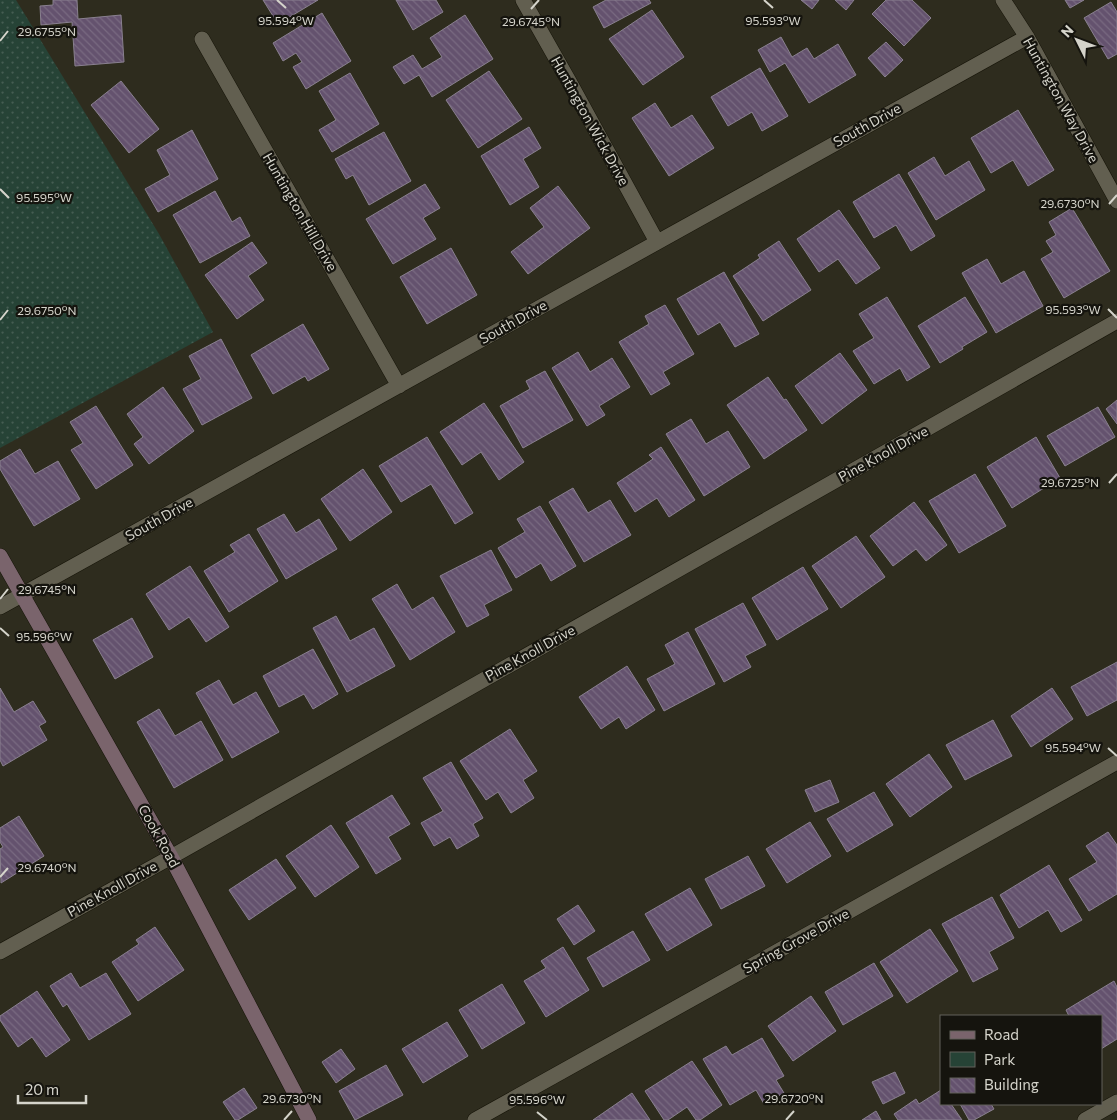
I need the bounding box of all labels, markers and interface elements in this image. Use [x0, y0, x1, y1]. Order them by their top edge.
text: 95.594°W [258, 13, 314, 27]
text: 95.593°W [745, 13, 801, 27]
text: 29.6745°N [502, 14, 560, 28]
north arrow [1052, 15, 1102, 65]
text: N [1057, 21, 1077, 41]
text: 29.6755°N [18, 24, 76, 38]
street label: Huntington Way Drive [1020, 34, 1103, 165]
street label: Huntington Wick Drive [548, 53, 633, 188]
street label: South Drive [830, 99, 904, 150]
street label: Huntington Hill Drive [260, 150, 341, 274]
text: 95.595°W [16, 190, 72, 204]
text: 29.6730°N [1040, 196, 1100, 210]
street label: South Drive [476, 296, 550, 347]
text: 95.593°W [1045, 302, 1101, 316]
text: 29.6750°N [17, 303, 77, 317]
street label: Pine Knoll Drive [835, 422, 931, 485]
text: 29.6725°N [1041, 475, 1099, 489]
street label: South Drive [122, 493, 196, 544]
text: 29.6745°N [18, 582, 76, 596]
street label: Pine Knoll Drive [482, 621, 578, 684]
text: 95.596°W [16, 629, 72, 643]
text: 95.594°W [1045, 740, 1101, 754]
street label: Cook Road [135, 801, 184, 870]
street label: Pine Knoll Drive [64, 857, 160, 920]
text: 29.6740°N [18, 860, 76, 874]
street label: Spring Grove Drive [740, 904, 852, 977]
legend [940, 1015, 1102, 1105]
text: Road [984, 1025, 1019, 1043]
text: Park [984, 1050, 1015, 1068]
scale bar [18, 1072, 85, 1104]
text: Building [984, 1075, 1039, 1093]
text: 20 m [25, 1080, 59, 1098]
text: 29.6730°N [262, 1091, 322, 1105]
text: 29.6720°N [764, 1091, 824, 1105]
text: 95.596°W [509, 1092, 565, 1106]

